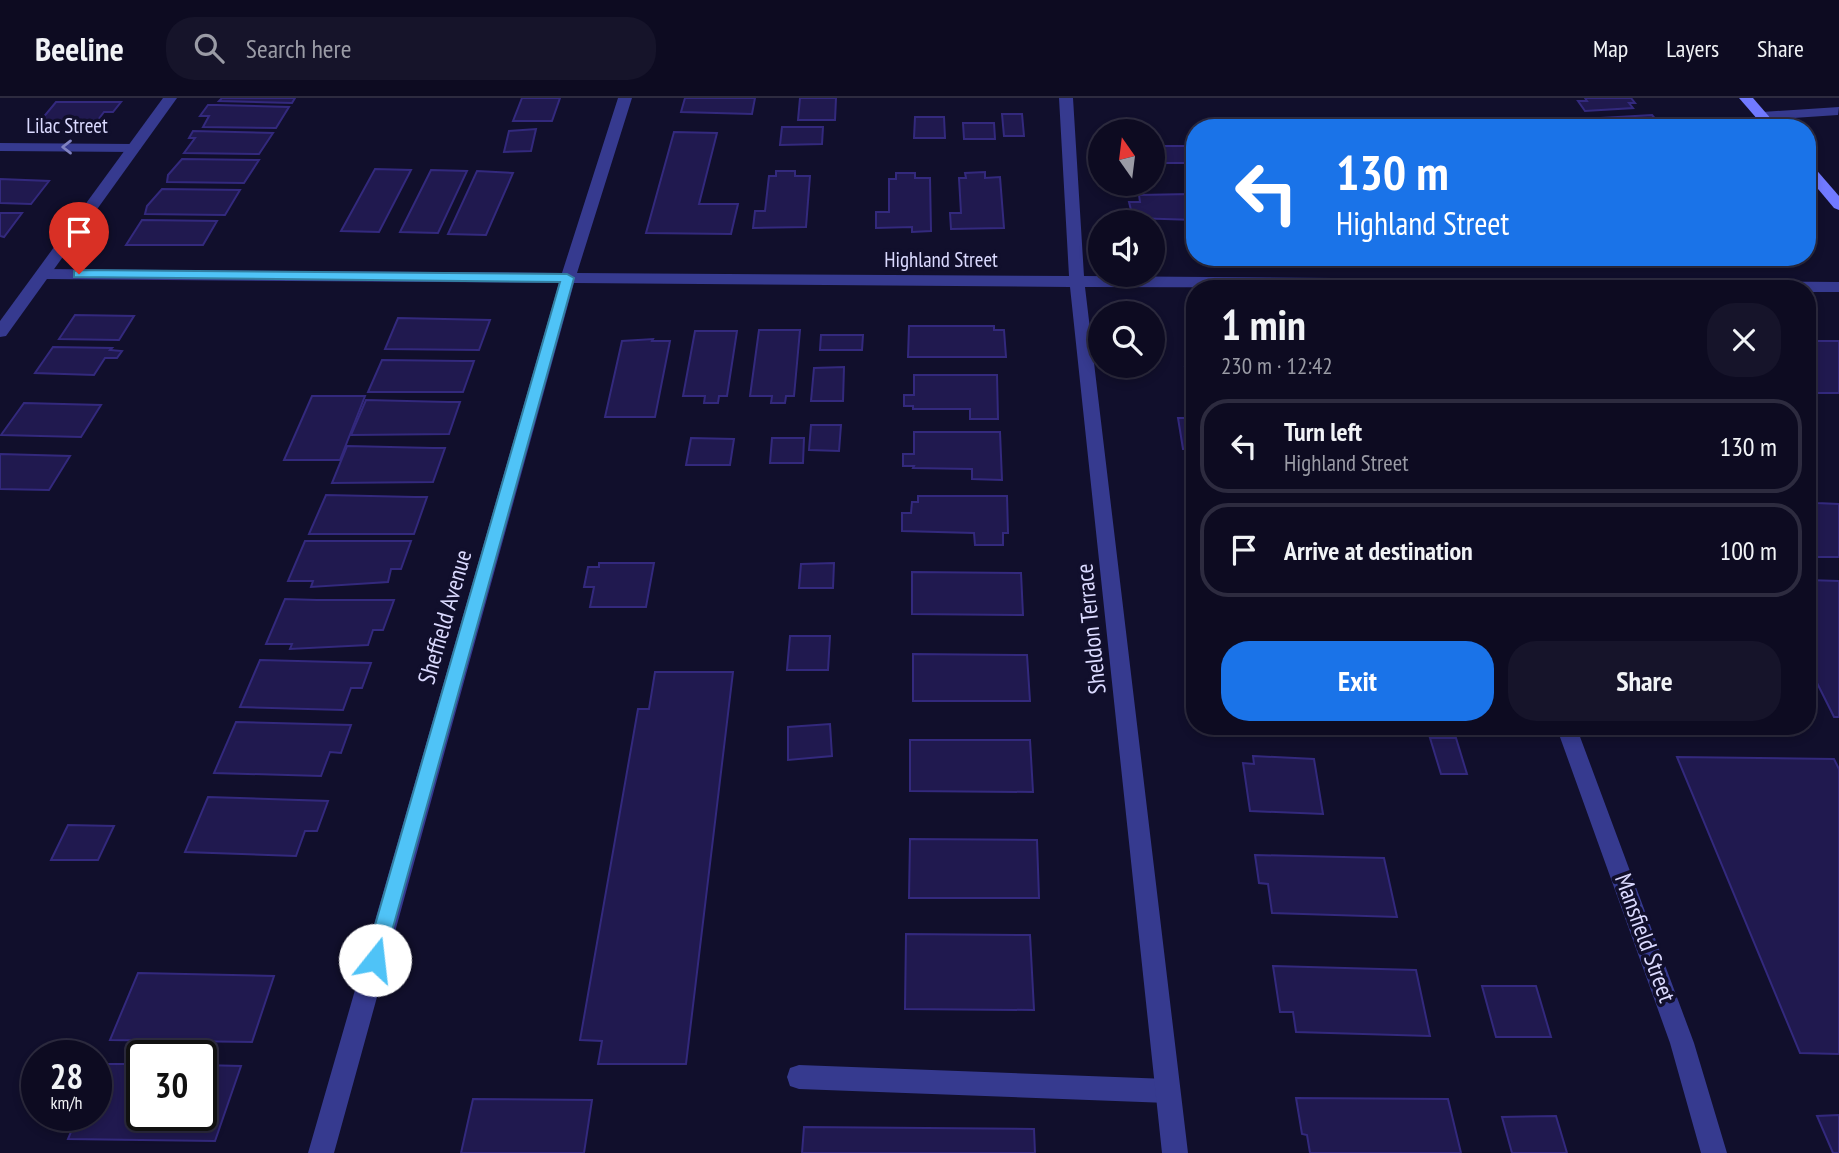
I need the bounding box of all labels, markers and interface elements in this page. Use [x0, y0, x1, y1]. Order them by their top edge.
search box [166, 17, 656, 80]
text: Beeline [35, 27, 124, 70]
icon: search [190, 29, 228, 67]
text: Search here [246, 32, 351, 65]
text: Map [1593, 33, 1628, 64]
text: Layers [1666, 33, 1719, 64]
text: Share [1757, 33, 1804, 64]
street label: Lilac Street [26, 112, 108, 139]
north arrow [1088, 119, 1166, 196]
map controls [1088, 119, 1165, 378]
one-way arrow [61, 139, 72, 155]
text: 130 m [1336, 140, 1449, 204]
icon: left [1221, 147, 1312, 238]
pin [49, 202, 109, 274]
text: Highland Street [1336, 202, 1509, 244]
button: sound [1088, 210, 1165, 287]
icon: arrive [60, 213, 98, 251]
street label: Highland Street [884, 246, 998, 273]
text: 1 min [1221, 297, 1306, 352]
button: search [1088, 301, 1165, 378]
button: close [1707, 303, 1781, 377]
text: 230 m · 12:42 [1221, 351, 1333, 380]
text: Turn left [1284, 415, 1362, 448]
icon: left [1225, 427, 1263, 465]
text: 130 m [1719, 430, 1777, 463]
text: Highland Street [1284, 448, 1408, 477]
icon: arrive [1225, 531, 1263, 569]
text: Arrive at destination [1284, 534, 1473, 567]
text: 100 m [1719, 534, 1777, 567]
street label: Sheffield Avenue [411, 546, 478, 688]
street label: Sheldon Terrace [1068, 562, 1113, 696]
button: Exit [1221, 641, 1494, 721]
button: Share [1508, 641, 1781, 721]
street label: Mansfield Street [1608, 869, 1683, 1007]
position arrow [338, 923, 412, 997]
speed limit sign: 30 [126, 1040, 217, 1131]
text: 28 [50, 1053, 83, 1099]
text: km/h [51, 1091, 82, 1114]

